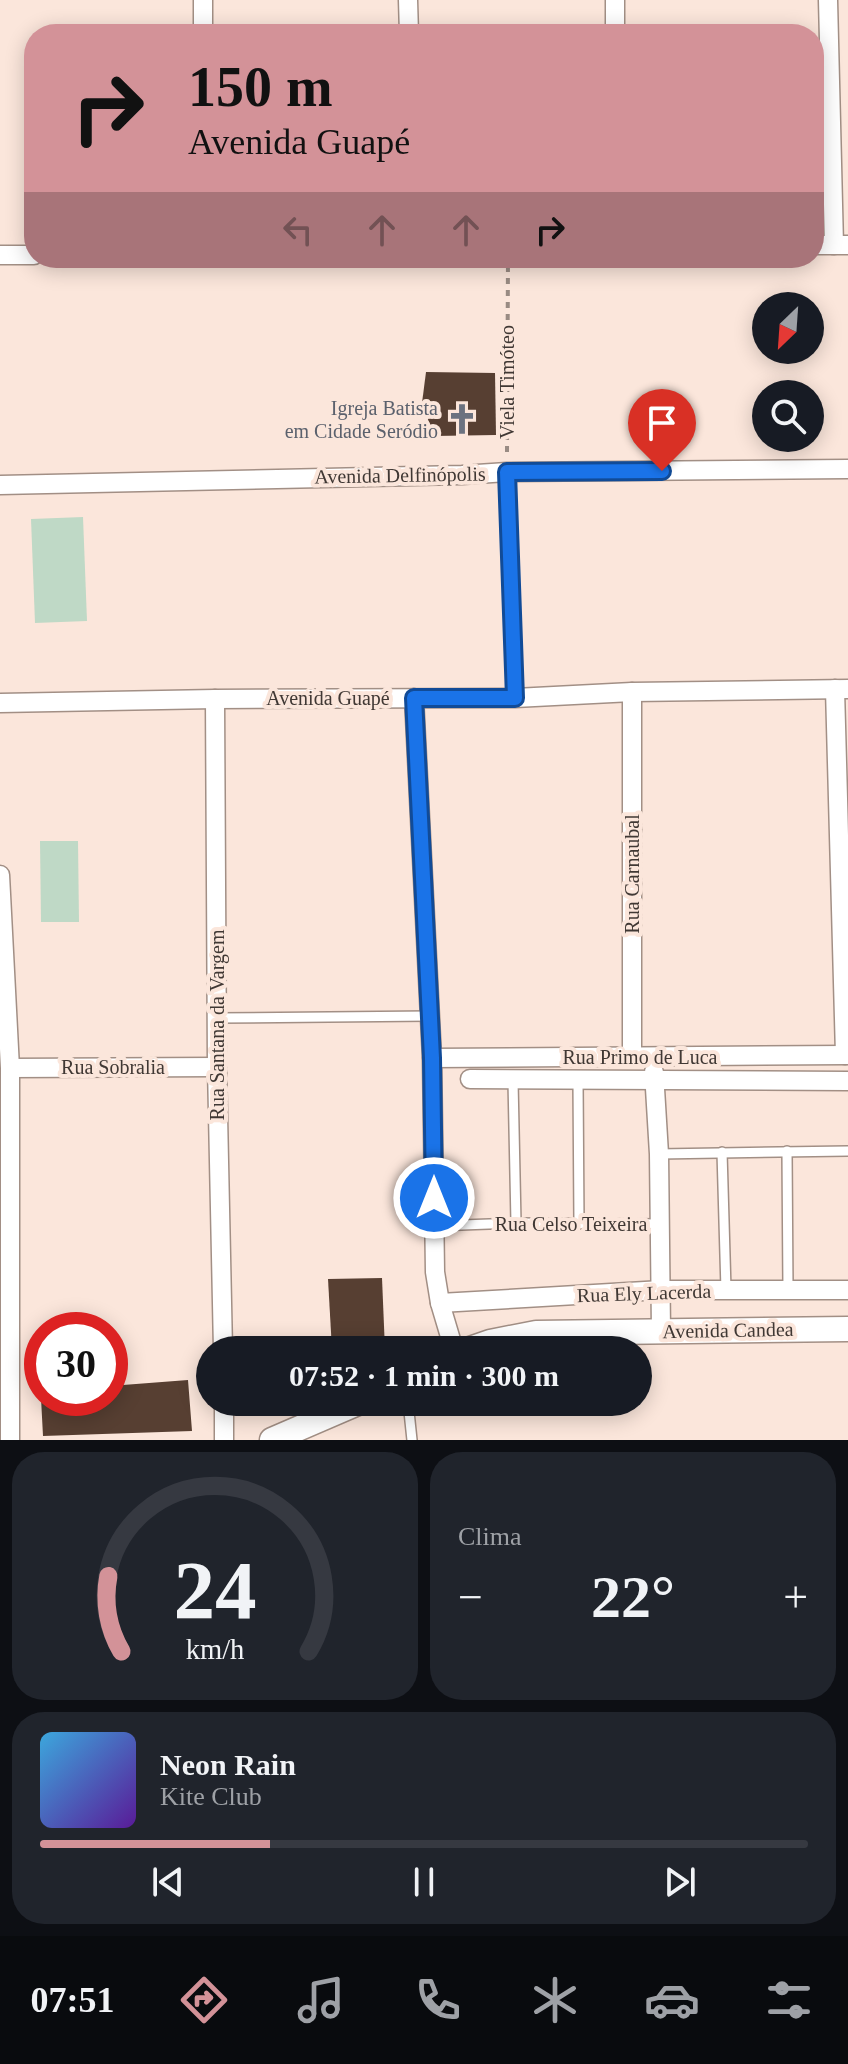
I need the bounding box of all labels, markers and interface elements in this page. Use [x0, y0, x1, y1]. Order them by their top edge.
icon: right [56, 56, 160, 160]
text: 150 m [188, 56, 333, 118]
text: Avenida Guapé [188, 122, 410, 162]
icon: left [276, 208, 320, 252]
icon: ahead [360, 208, 404, 252]
icon: ahead [444, 208, 488, 252]
icon: right [528, 208, 572, 252]
north arrow [752, 292, 824, 364]
map controls [752, 292, 824, 452]
street label: Viela Timóteo [496, 325, 518, 439]
button: search [752, 380, 824, 452]
pin [628, 389, 696, 471]
place label: Igreja Batista em Cidade Seródio [285, 397, 438, 442]
icon: arrive [640, 401, 684, 445]
church icon: Igreja Batista em Cidade Seródio [445, 402, 479, 436]
street label: Avenida Delfinópolis [314, 463, 486, 488]
street label: Avenida Guapé [266, 687, 390, 710]
street label: Rua Carnaubal [621, 814, 643, 934]
street label: Rua Santana da Vargem [206, 929, 229, 1120]
street label: Rua Primo de Luca [563, 1046, 718, 1068]
street label: Rua Sobralia [61, 1056, 165, 1078]
position arrow [392, 1156, 476, 1240]
street label: Rua Celso Teixeira [495, 1213, 647, 1235]
street label: Rua Ely Lacerda [576, 1280, 712, 1307]
speed limit sign: 30 [24, 1312, 128, 1416]
street label: Avenida Candea [662, 1318, 794, 1342]
text: 07:52 · 1 min · 300 m [289, 1359, 559, 1392]
text: Clima [458, 1522, 522, 1551]
text: 24 [173, 1544, 257, 1636]
text: 22° [591, 1564, 675, 1630]
text: − [458, 1573, 483, 1622]
text: + [783, 1573, 808, 1622]
text: km/h [186, 1634, 244, 1665]
text: Neon Rain [160, 1748, 296, 1781]
text: Kite Club [160, 1782, 262, 1811]
icon: previous [146, 1860, 190, 1904]
icon: pause [402, 1860, 446, 1904]
icon: next [658, 1860, 702, 1904]
icon: directions [176, 1972, 232, 2028]
icon: music [293, 1972, 349, 2028]
icon: phone [410, 1972, 466, 2028]
icon: climate [527, 1972, 583, 2028]
icon: car [644, 1972, 700, 2028]
icon: filters [761, 1972, 817, 2028]
text: 07:51 [31, 1980, 115, 2020]

